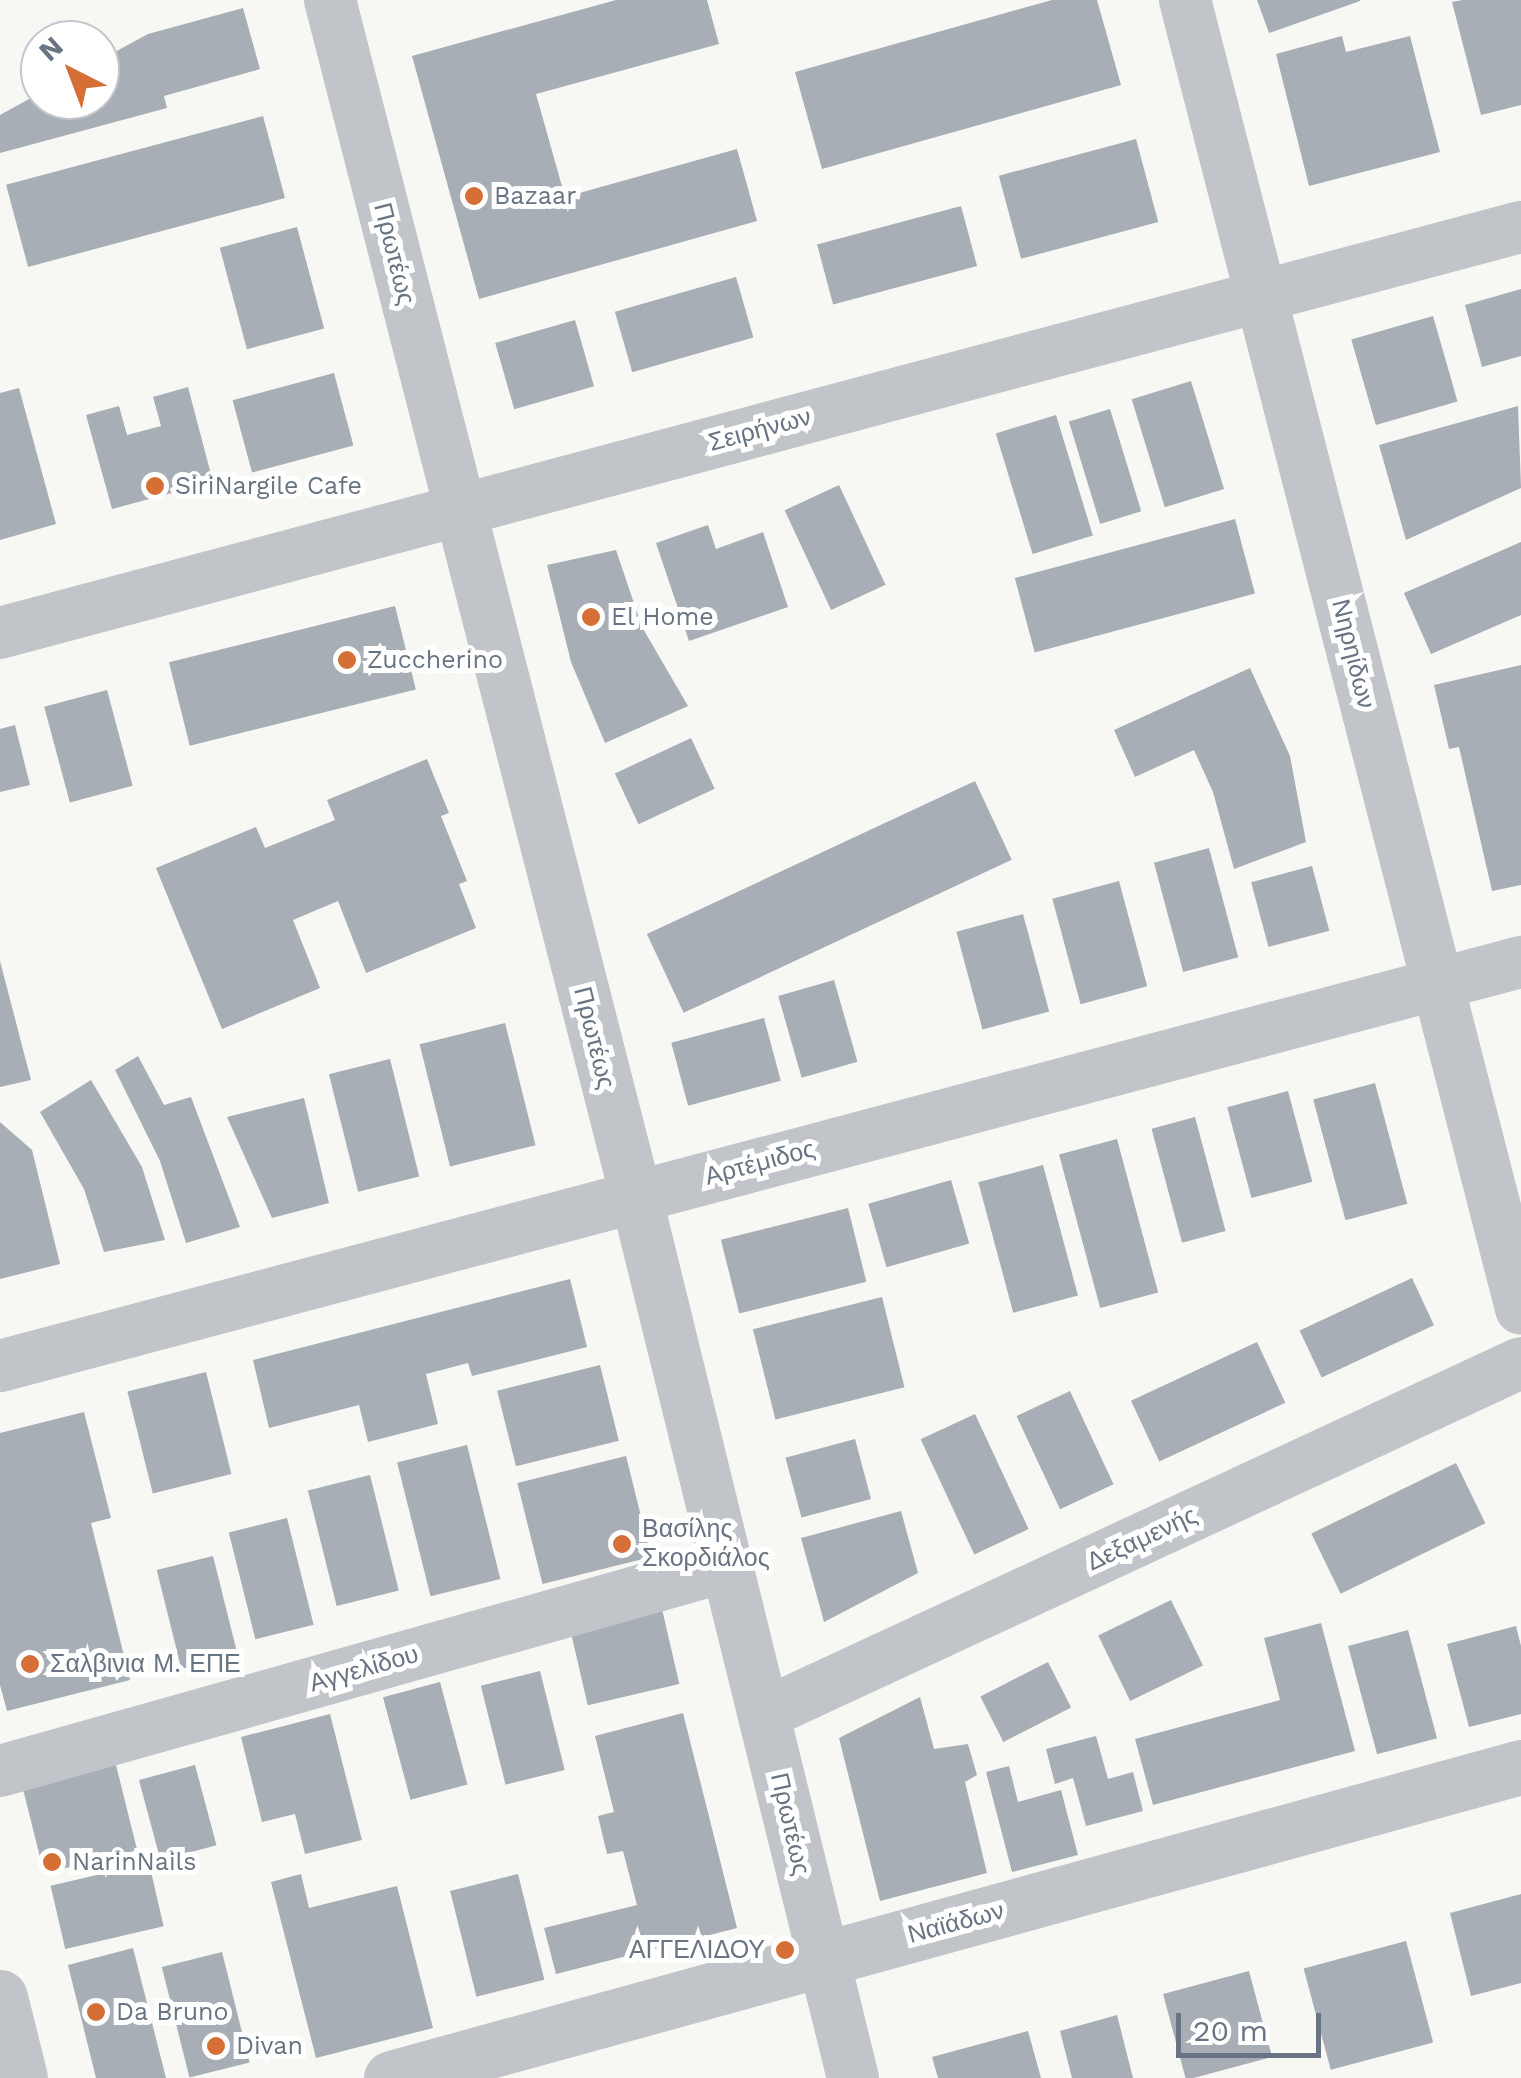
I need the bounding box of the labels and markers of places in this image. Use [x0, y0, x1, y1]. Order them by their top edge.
place label: Bazaar [494, 181, 576, 211]
marker: Bazaar [463, 185, 485, 207]
place label: SiriNargile Cafe [175, 471, 362, 501]
marker: SiriNargile Cafe [144, 475, 166, 497]
place label: El Home [611, 602, 715, 632]
marker: El Home [580, 606, 602, 628]
place label: Zuccherino [367, 645, 503, 675]
marker: Zuccherino [336, 649, 358, 671]
place label: Βασίλης Σκορδιάλος [642, 1515, 770, 1574]
marker: Βασίλης Σκορδιάλος [611, 1533, 633, 1555]
place label: Σαλβινια Μ. ΕΠΕ [50, 1649, 241, 1679]
marker: Σαλβινια Μ. ΕΠΕ [19, 1653, 41, 1675]
place label: NarinNails [72, 1847, 196, 1877]
marker: NarinNails [41, 1851, 63, 1873]
place label: ΑΓΓΕΛΙΔΟΥ [629, 1935, 765, 1965]
marker: ΑΓΓΕΛΙΔΟΥ [774, 1939, 796, 1961]
place label: Da Bruno [116, 1997, 229, 2027]
marker: Da Bruno [85, 2001, 107, 2023]
place label: Divan [236, 2031, 303, 2061]
marker: Divan [205, 2035, 227, 2057]

